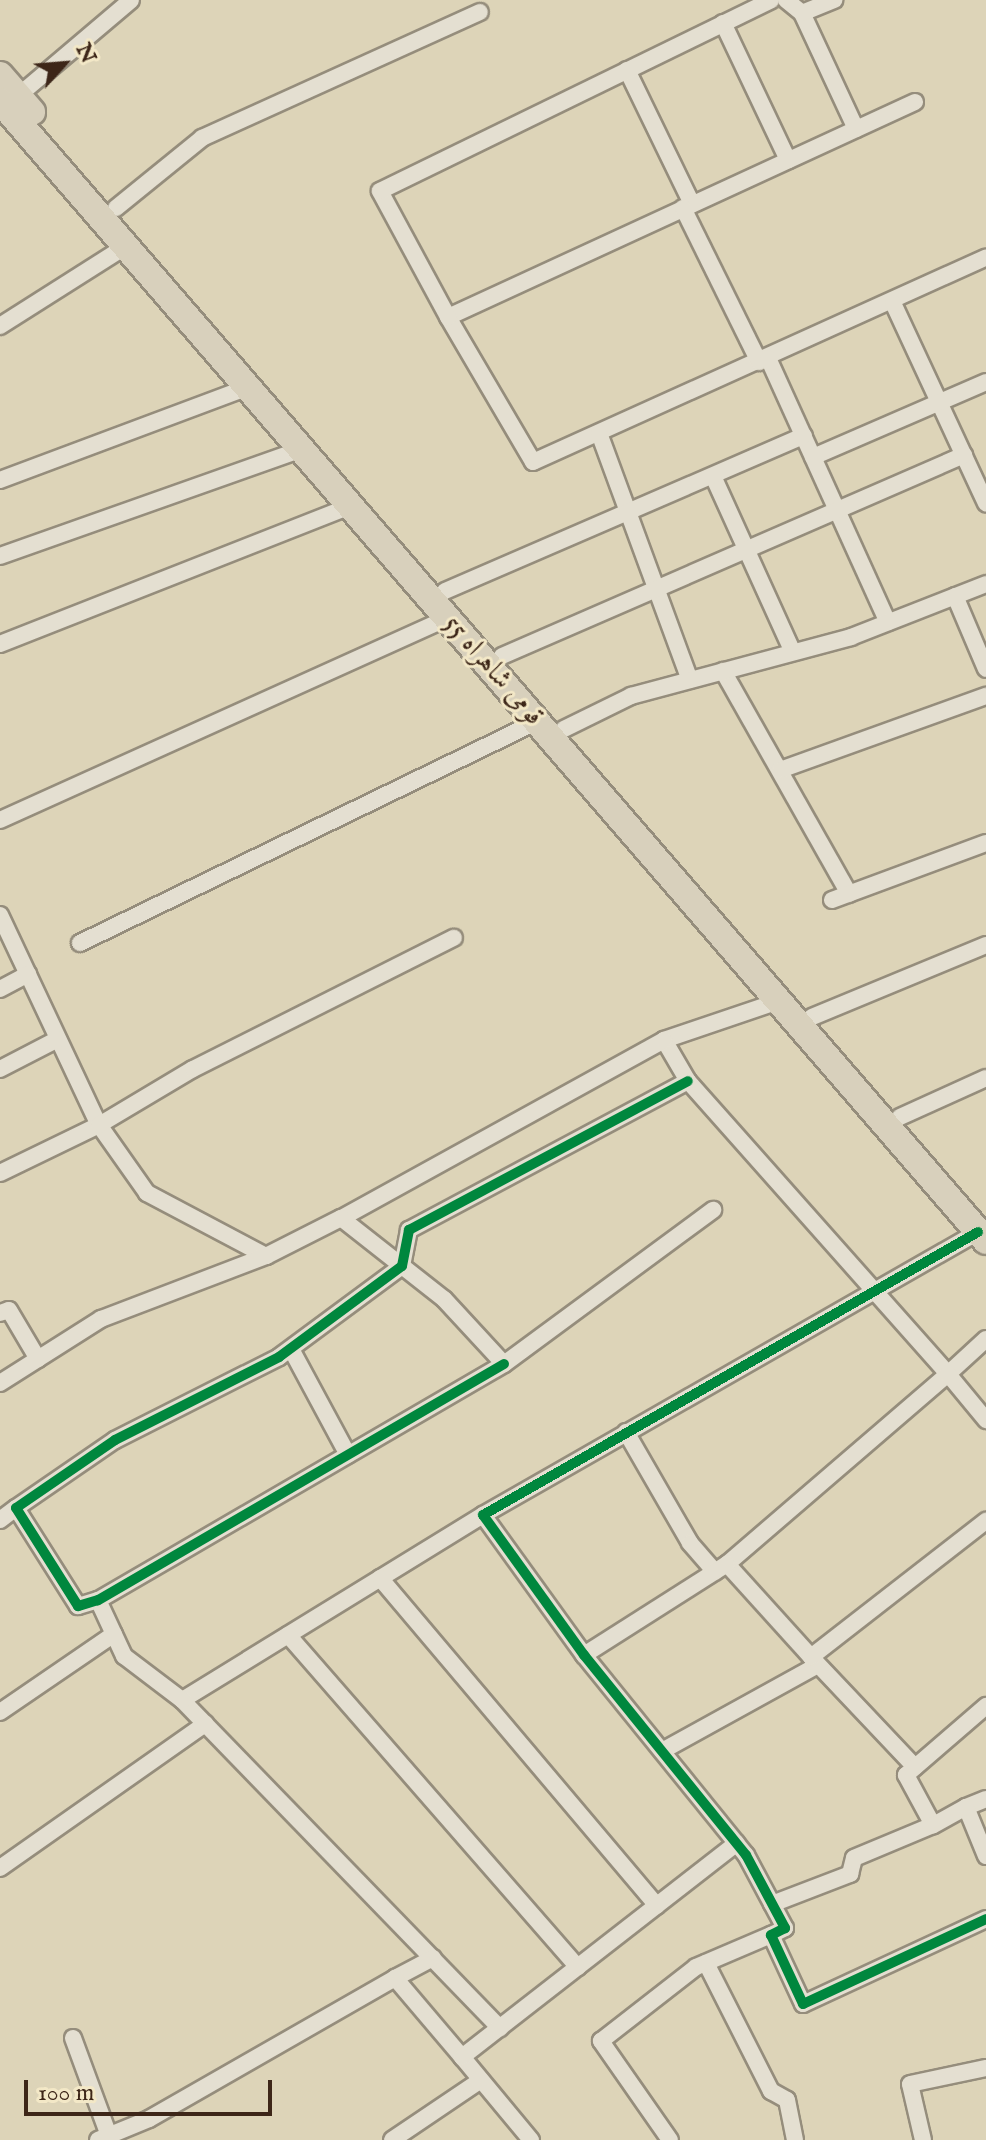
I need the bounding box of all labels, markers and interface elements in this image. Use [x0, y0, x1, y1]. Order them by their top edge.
north arrow [24, 24, 104, 104]
text: N [69, 39, 102, 68]
street label: قومی شاہراہ 55 [436, 609, 550, 733]
scale bar [28, 2064, 276, 2114]
text: 100 m [38, 2078, 94, 2109]

